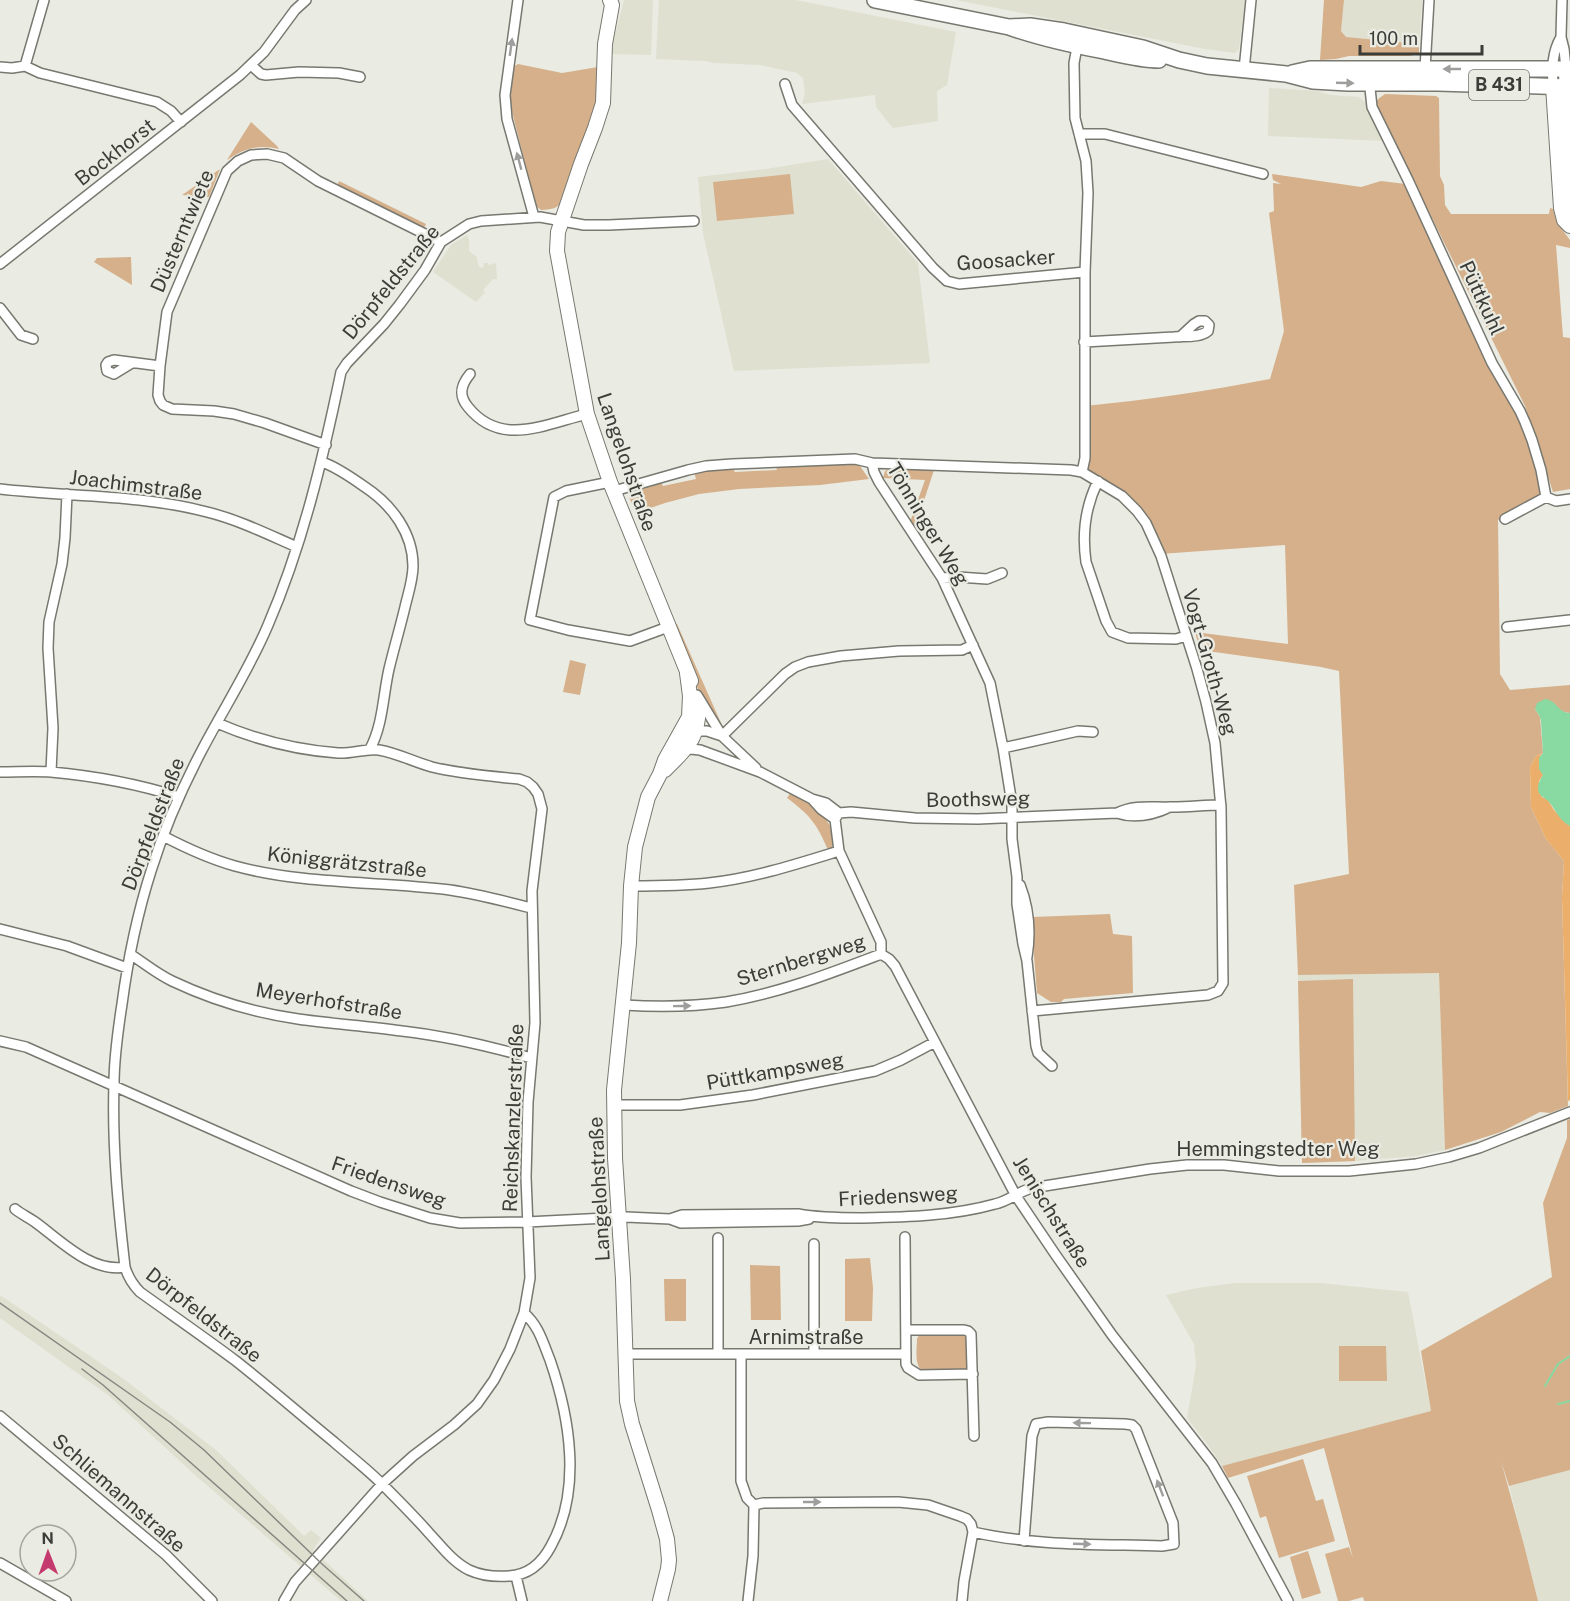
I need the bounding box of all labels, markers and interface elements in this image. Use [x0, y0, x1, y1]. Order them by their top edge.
scale bar [1360, 18, 1482, 56]
text: 100 m [1369, 28, 1418, 49]
one-way arrow [507, 38, 516, 57]
one-way arrow [1442, 64, 1461, 74]
road number: B 431 [1469, 70, 1529, 100]
one-way arrow [1336, 78, 1355, 87]
street label: Bockhorst [70, 113, 160, 191]
one-way arrow [513, 152, 523, 170]
street label: Düsterntwiete [145, 166, 219, 296]
street label: Dörpfeldstraße [337, 220, 445, 344]
street label: Goosacker [956, 245, 1056, 275]
street label: Püttkuhl [1454, 257, 1510, 339]
street label: Langelohstraße [592, 390, 662, 534]
street label: Tönninger Weg [882, 458, 974, 590]
street label: Joachimstraße [68, 465, 204, 505]
street label: Vogt-Groth-Weg [1178, 586, 1242, 738]
street label: Dörpfeldstraße [117, 754, 189, 894]
street label: Boothsweg [926, 786, 1030, 812]
street label: Königgrätzstraße [266, 842, 428, 882]
street label: Sternbergweg [734, 929, 868, 991]
street label: Meyerhofstraße [254, 978, 404, 1024]
one-way arrow [673, 1001, 692, 1011]
street label: Reichskanzlerstraße [498, 1023, 528, 1213]
street label: Püttkampsweg [704, 1047, 846, 1095]
street label: Langelohstraße [583, 1116, 615, 1262]
street label: Hemmingstedter Weg [1176, 1137, 1380, 1161]
street label: Friedensweg [328, 1151, 450, 1213]
street label: Jenischstraße [1008, 1152, 1096, 1272]
street label: Friedensweg [838, 1181, 958, 1211]
street label: Dörpfeldstraße [141, 1262, 267, 1368]
street label: Arnimstraße [748, 1325, 864, 1349]
one-way arrow [1072, 1418, 1091, 1428]
street label: Schliemannstraße [48, 1429, 190, 1557]
one-way arrow [1155, 1479, 1164, 1497]
one-way arrow [803, 1497, 822, 1507]
north arrow [18, 1523, 78, 1583]
text: N [41, 1529, 54, 1548]
one-way arrow [1073, 1539, 1092, 1548]

